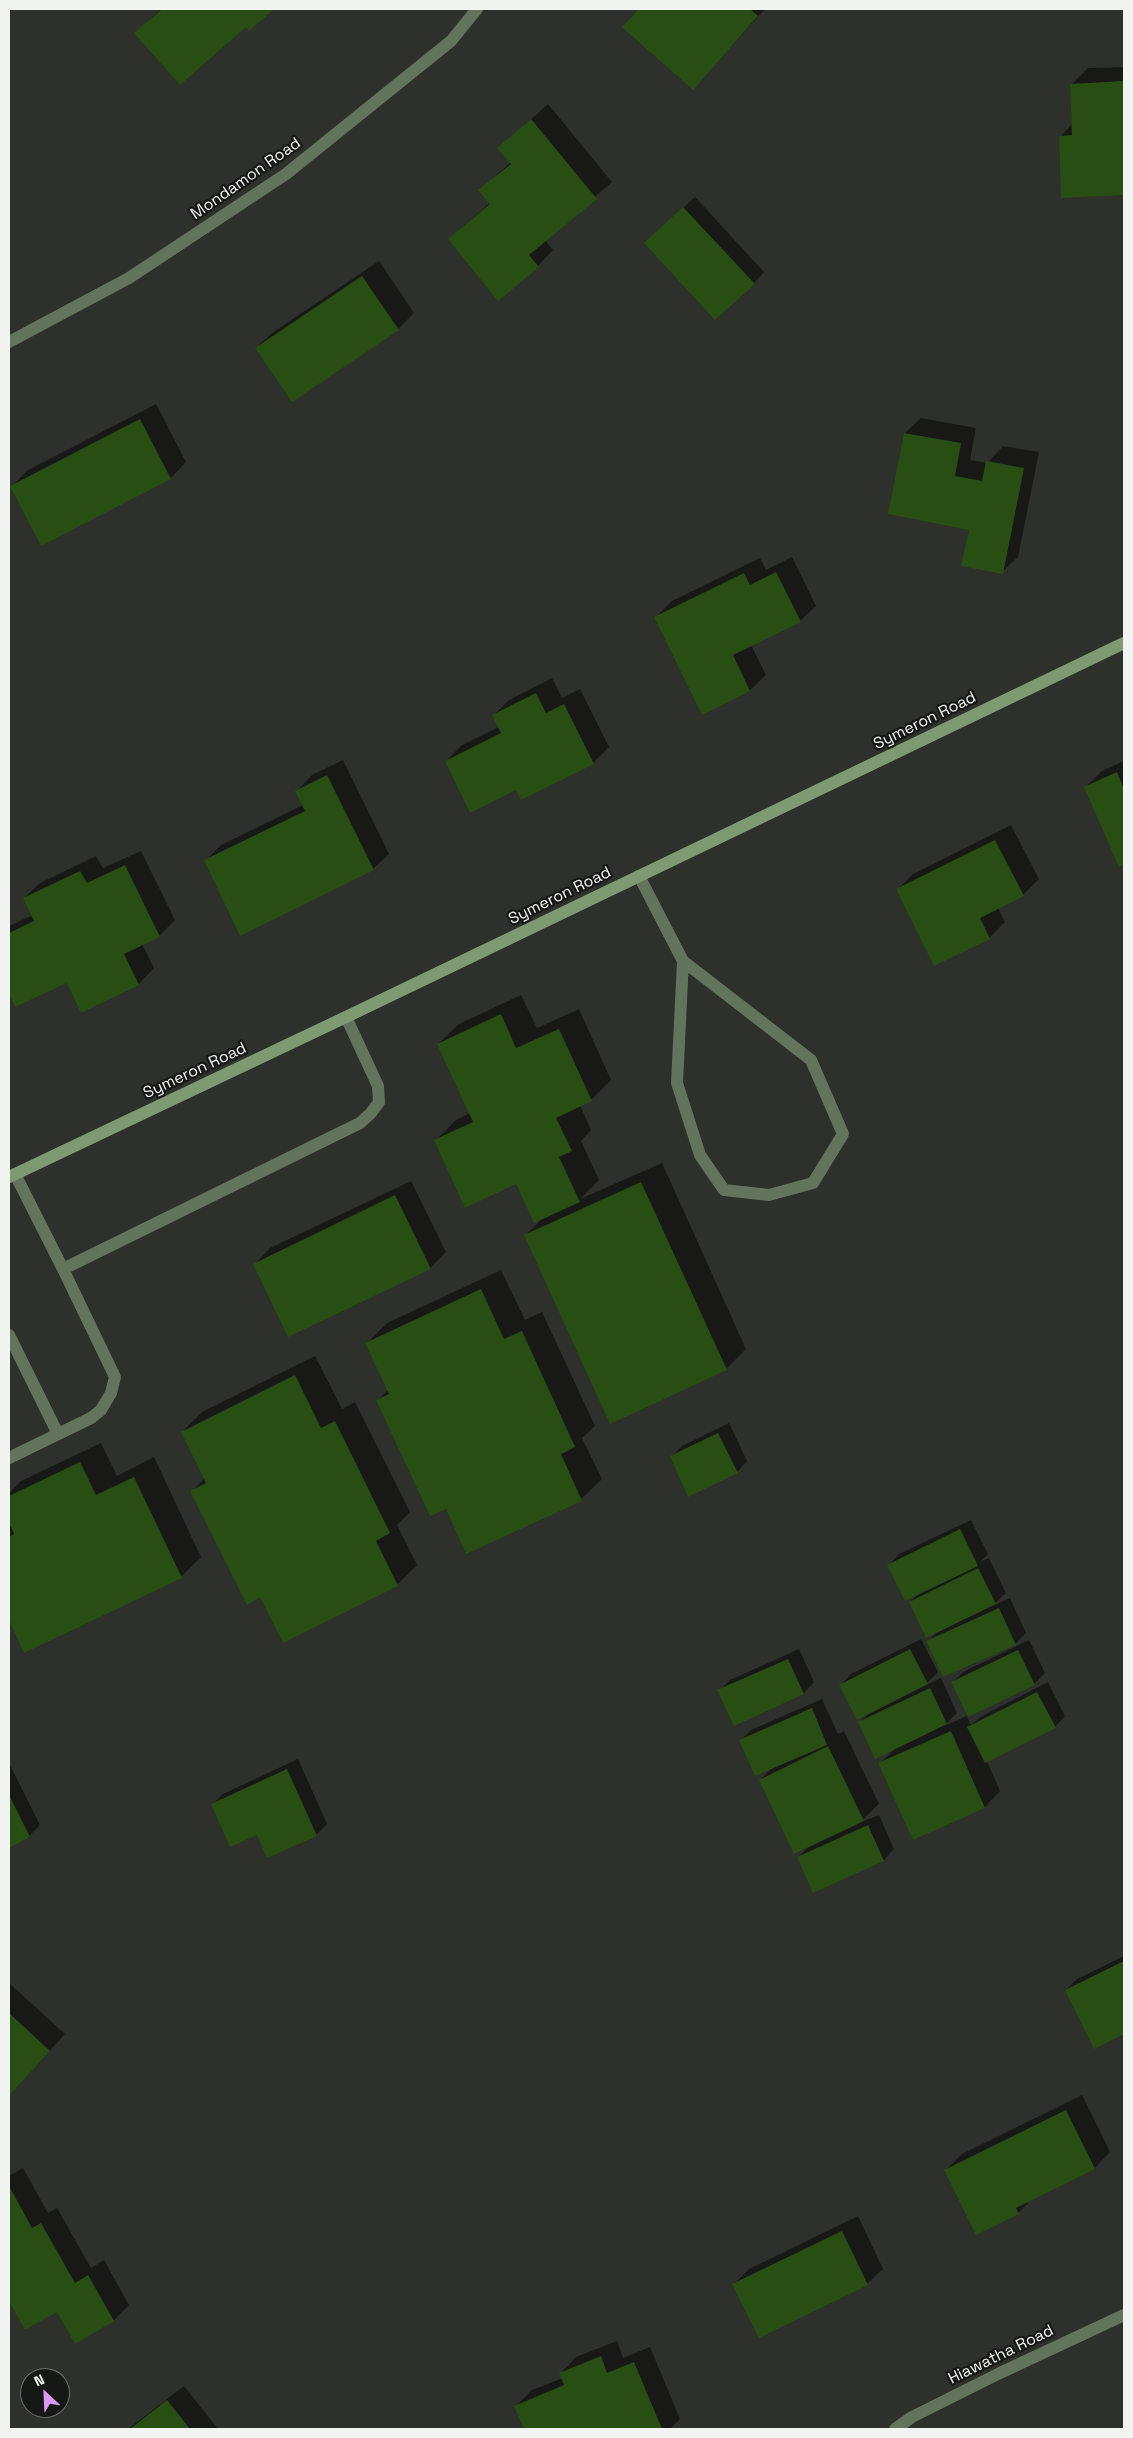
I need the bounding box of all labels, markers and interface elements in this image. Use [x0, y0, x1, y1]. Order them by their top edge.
street label: Mondamon Road [187, 134, 305, 224]
street label: Symeron Road [871, 688, 979, 754]
street label: Symeron Road [506, 863, 614, 929]
street label: Symeron Road [140, 1039, 250, 1103]
street label: Hiawatha Road [945, 2321, 1057, 2389]
north arrow [20, 2368, 70, 2418]
text: N [31, 2370, 47, 2390]

